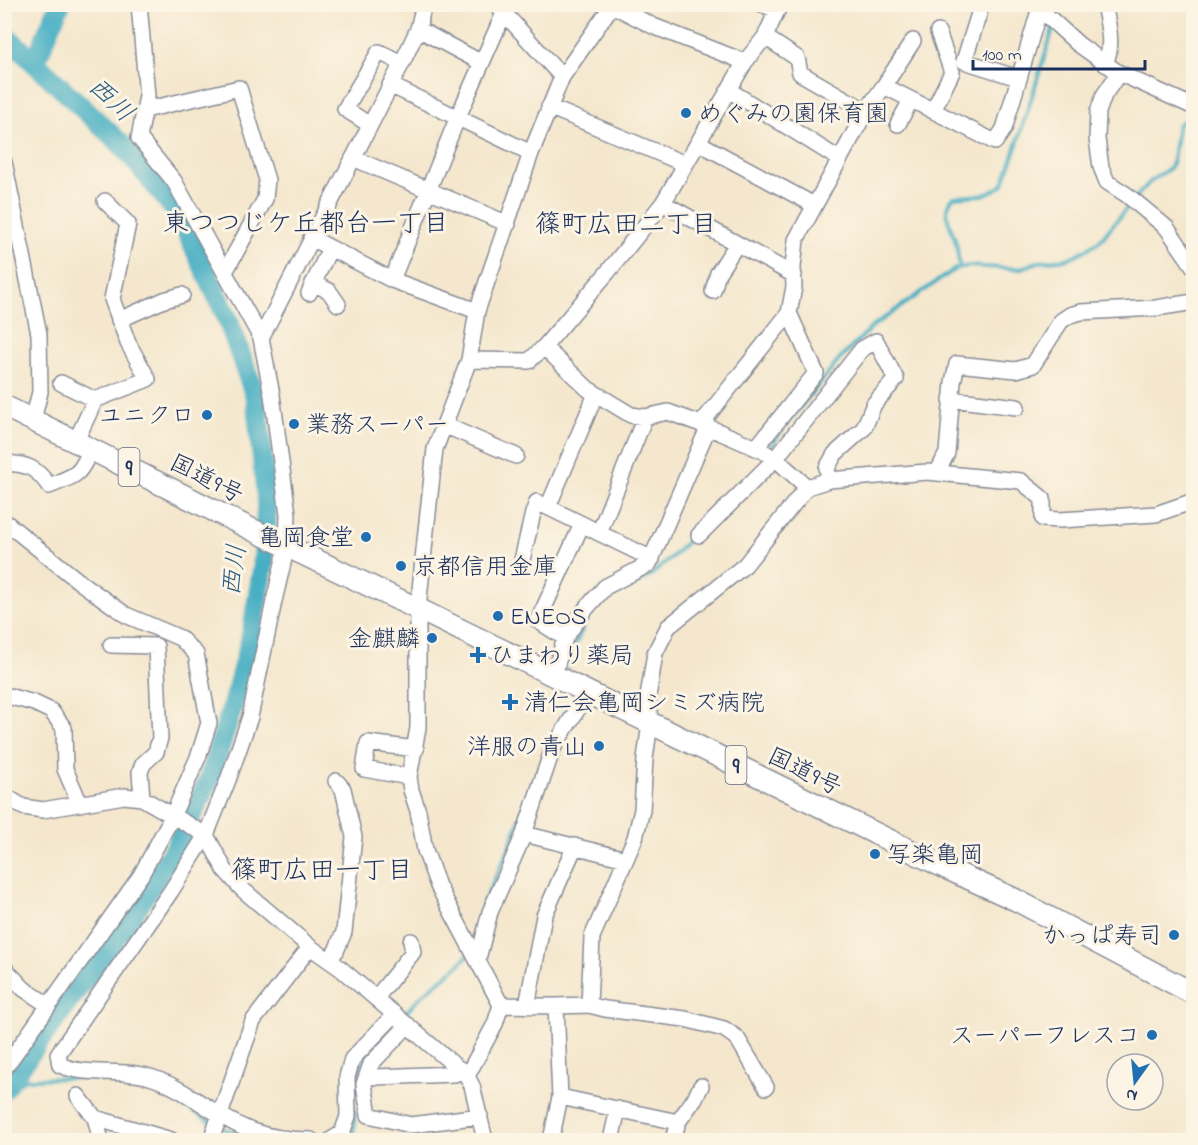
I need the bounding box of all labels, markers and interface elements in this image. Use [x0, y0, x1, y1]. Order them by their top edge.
scale bar [973, 33, 1146, 71]
text: 100 m [982, 43, 1022, 69]
water label: 西川 [78, 70, 142, 133]
place label: めぐみの園保育園 [698, 98, 889, 133]
marker: めぐみの園保育園 [679, 106, 693, 120]
district label: 東つつじケ丘都台一丁目 [163, 206, 449, 244]
district label: 篠町広田二丁目 [535, 207, 717, 245]
place label: ユニクロ [99, 400, 195, 435]
marker: ユニクロ [200, 408, 214, 422]
place label: 業務スーパー [306, 409, 449, 444]
marker: 業務スーパー [287, 417, 301, 431]
street label: 国道9号 [163, 447, 249, 514]
road number: 9 [118, 448, 140, 486]
place label: 亀岡食堂 [258, 522, 354, 557]
marker: 亀岡食堂 [359, 530, 373, 544]
water label: 西川 [214, 542, 258, 598]
place label: 京都信用金庫 [413, 551, 557, 586]
marker: 京都信用金庫 [394, 559, 408, 573]
place label: ENEOS [510, 601, 586, 636]
marker: ENEOS [491, 609, 505, 623]
place label: 金麒麟 [348, 623, 420, 658]
marker: 金麒麟 [425, 631, 439, 645]
place label: ひまわり薬局 [490, 640, 634, 675]
marker: ひまわり薬局 [471, 648, 485, 662]
place label: 清仁会亀岡シミズ病院 [524, 687, 764, 722]
marker: 清仁会亀岡シミズ病院 [501, 693, 519, 711]
place label: 洋服の青山 [467, 731, 587, 766]
marker: 洋服の青山 [592, 739, 606, 753]
street label: 国道9号 [761, 740, 847, 806]
road number: 9 [726, 746, 746, 784]
place label: 写楽亀岡 [887, 839, 983, 874]
marker: 写楽亀岡 [868, 847, 882, 861]
district label: 篠町広田一丁目 [231, 853, 413, 891]
place label: かっぱ寿司 [1042, 920, 1162, 955]
marker: かっぱ寿司 [1167, 928, 1181, 942]
place label: スーパーフレスコ [950, 1020, 1140, 1055]
marker: スーパーフレスコ [1145, 1028, 1159, 1042]
north arrow [1105, 1052, 1165, 1112]
text: N [1123, 1082, 1140, 1108]

